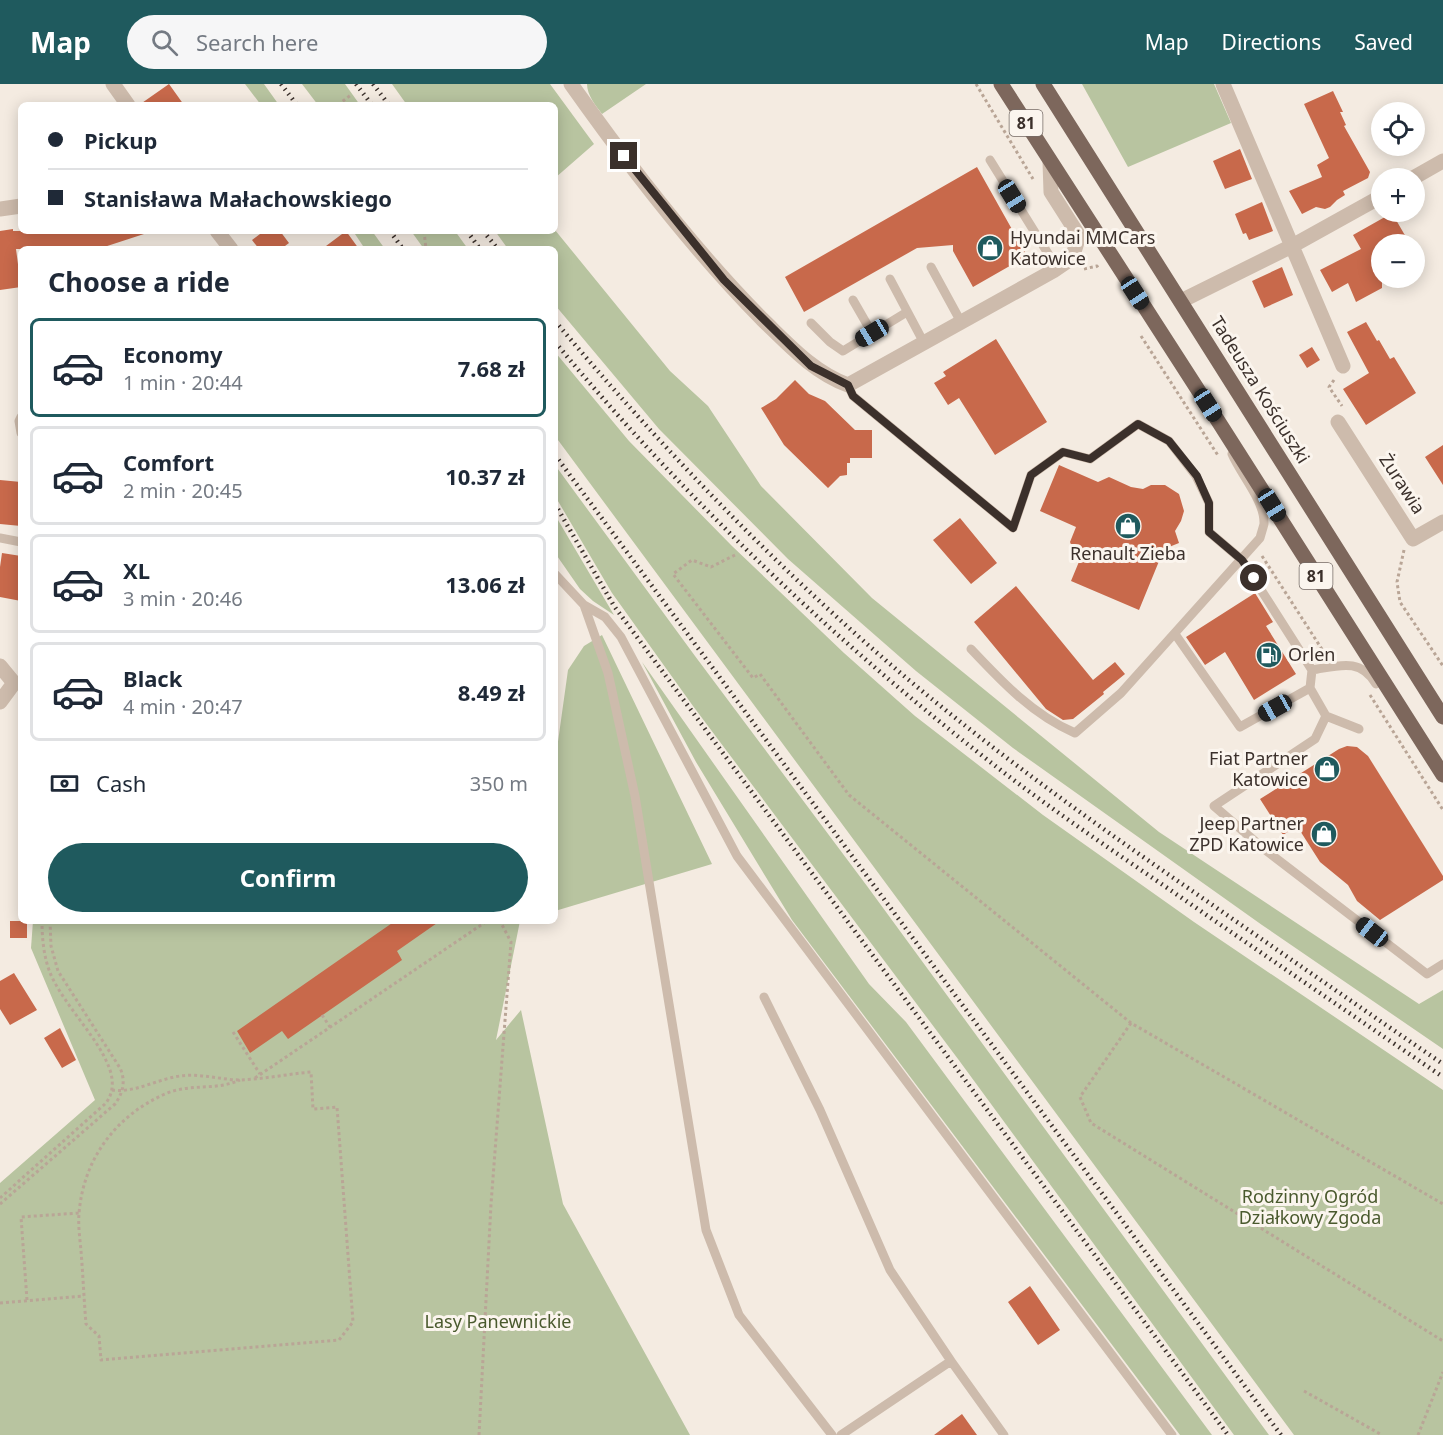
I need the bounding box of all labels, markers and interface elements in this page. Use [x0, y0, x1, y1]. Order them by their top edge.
search box [127, 15, 547, 69]
text: Map [30, 23, 91, 61]
icon: search [148, 26, 181, 59]
text: Search here [196, 27, 318, 57]
text: Map [1145, 28, 1189, 56]
text: Directions [1222, 28, 1321, 56]
text: Saved [1354, 28, 1413, 56]
map controls [1371, 102, 1425, 288]
button: locate [1371, 102, 1425, 156]
road number: 81 [1010, 110, 1042, 136]
text: Pickup [84, 125, 157, 155]
route end [610, 142, 637, 169]
button: + [1371, 168, 1425, 222]
car [995, 176, 1029, 216]
text: Stanisława Małachowskiego [84, 183, 392, 213]
place label: Hyundai MMCars Katowice [1010, 225, 1155, 270]
shop icon: Hyundai MMCars Katowice [975, 233, 1005, 263]
button: − [1371, 234, 1425, 288]
text: Choose a ride [48, 263, 230, 300]
car [1118, 273, 1152, 313]
street label: Tadeusza Kościuszki [1206, 311, 1316, 468]
car [852, 316, 892, 350]
text: Economy [123, 339, 222, 369]
icon: car [51, 341, 105, 395]
text: 7.68 zł [458, 353, 525, 383]
text: 1 min · 20:44 [123, 369, 243, 396]
car [1191, 385, 1225, 425]
text: Comfort [123, 447, 214, 477]
icon: car [51, 449, 105, 503]
street label: Żurawia [1374, 449, 1431, 518]
text: 10.37 zł [445, 461, 525, 491]
text: 2 min · 20:45 [123, 477, 243, 504]
car [1255, 485, 1289, 525]
shop icon: Renault Zieba [1113, 511, 1143, 541]
place label: Renault Zieba [1070, 541, 1186, 565]
text: XL [123, 555, 150, 585]
icon: car [51, 557, 105, 611]
road number: 81 [1300, 563, 1332, 589]
route start [1240, 564, 1267, 591]
text: 13.06 zł [445, 569, 525, 599]
text: 3 min · 20:46 [123, 585, 243, 612]
fuel station icon: Orlen [1254, 640, 1284, 670]
place label: Orlen [1288, 642, 1335, 666]
text: Black [123, 663, 182, 693]
icon: car [51, 665, 105, 719]
text: 8.49 zł [458, 677, 525, 707]
car [1255, 691, 1295, 725]
text: 4 min · 20:47 [123, 693, 243, 720]
place label: Fiat Partner Katowice [1209, 746, 1309, 791]
shop icon: Fiat Partner Katowice [1312, 754, 1342, 784]
icon: cash [48, 767, 81, 800]
text: Cash [96, 768, 146, 798]
text: 350 m [470, 770, 528, 797]
place label: Jeep Partner ZPD Katowice [1189, 811, 1305, 856]
shop icon: Jeep Partner ZPD Katowice [1309, 819, 1339, 849]
button: Confirm [48, 843, 528, 912]
car [1352, 914, 1392, 950]
park label: Rodzinny Ogród Działkowy Zgoda [1239, 1184, 1381, 1229]
park label: Lasy Panewnickie [425, 1309, 571, 1333]

